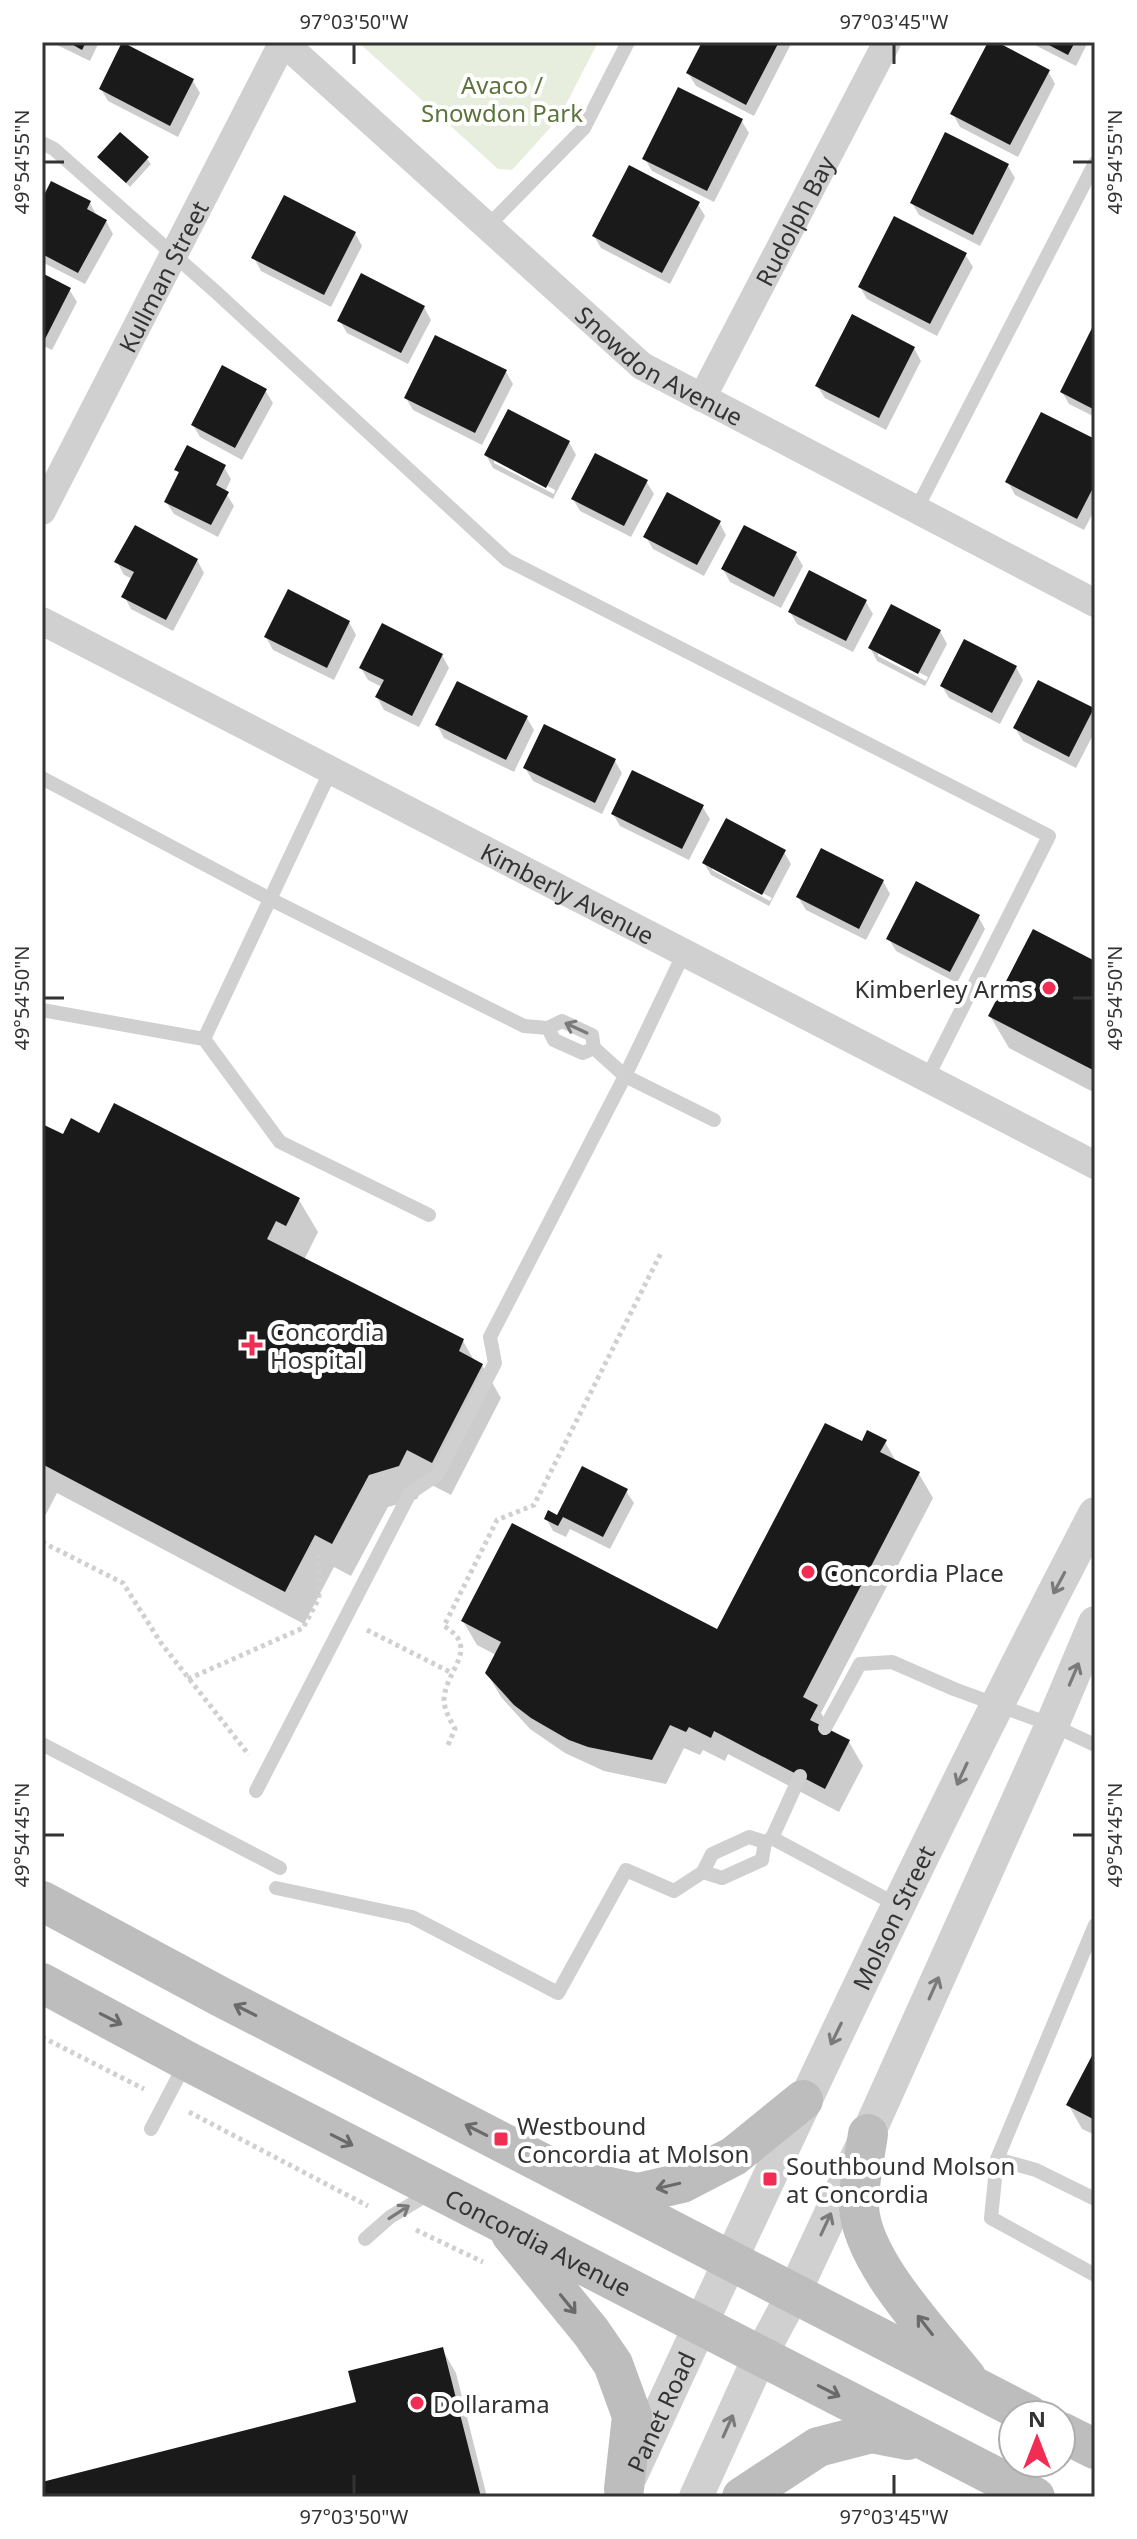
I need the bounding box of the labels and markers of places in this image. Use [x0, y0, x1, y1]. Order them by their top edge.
place label: Kimberley Arms [854, 972, 1033, 1005]
marker: Kimberley Arms [1040, 979, 1058, 997]
place label: Concordia Hospital [270, 1315, 384, 1376]
marker: Concordia Hospital [241, 1334, 263, 1356]
place label: Concordia Place [824, 1556, 1004, 1589]
marker: Concordia Place [799, 1563, 817, 1581]
place label: Westbound Concordia at Molson [517, 2109, 749, 2170]
marker: Westbound Concordia at Molson [492, 2130, 510, 2148]
place label: Southbound Molson at Concordia [786, 2149, 1015, 2210]
marker: Southbound Molson at Concordia [761, 2170, 779, 2188]
place label: Dollarama [433, 2387, 550, 2420]
marker: Dollarama [408, 2394, 426, 2412]

